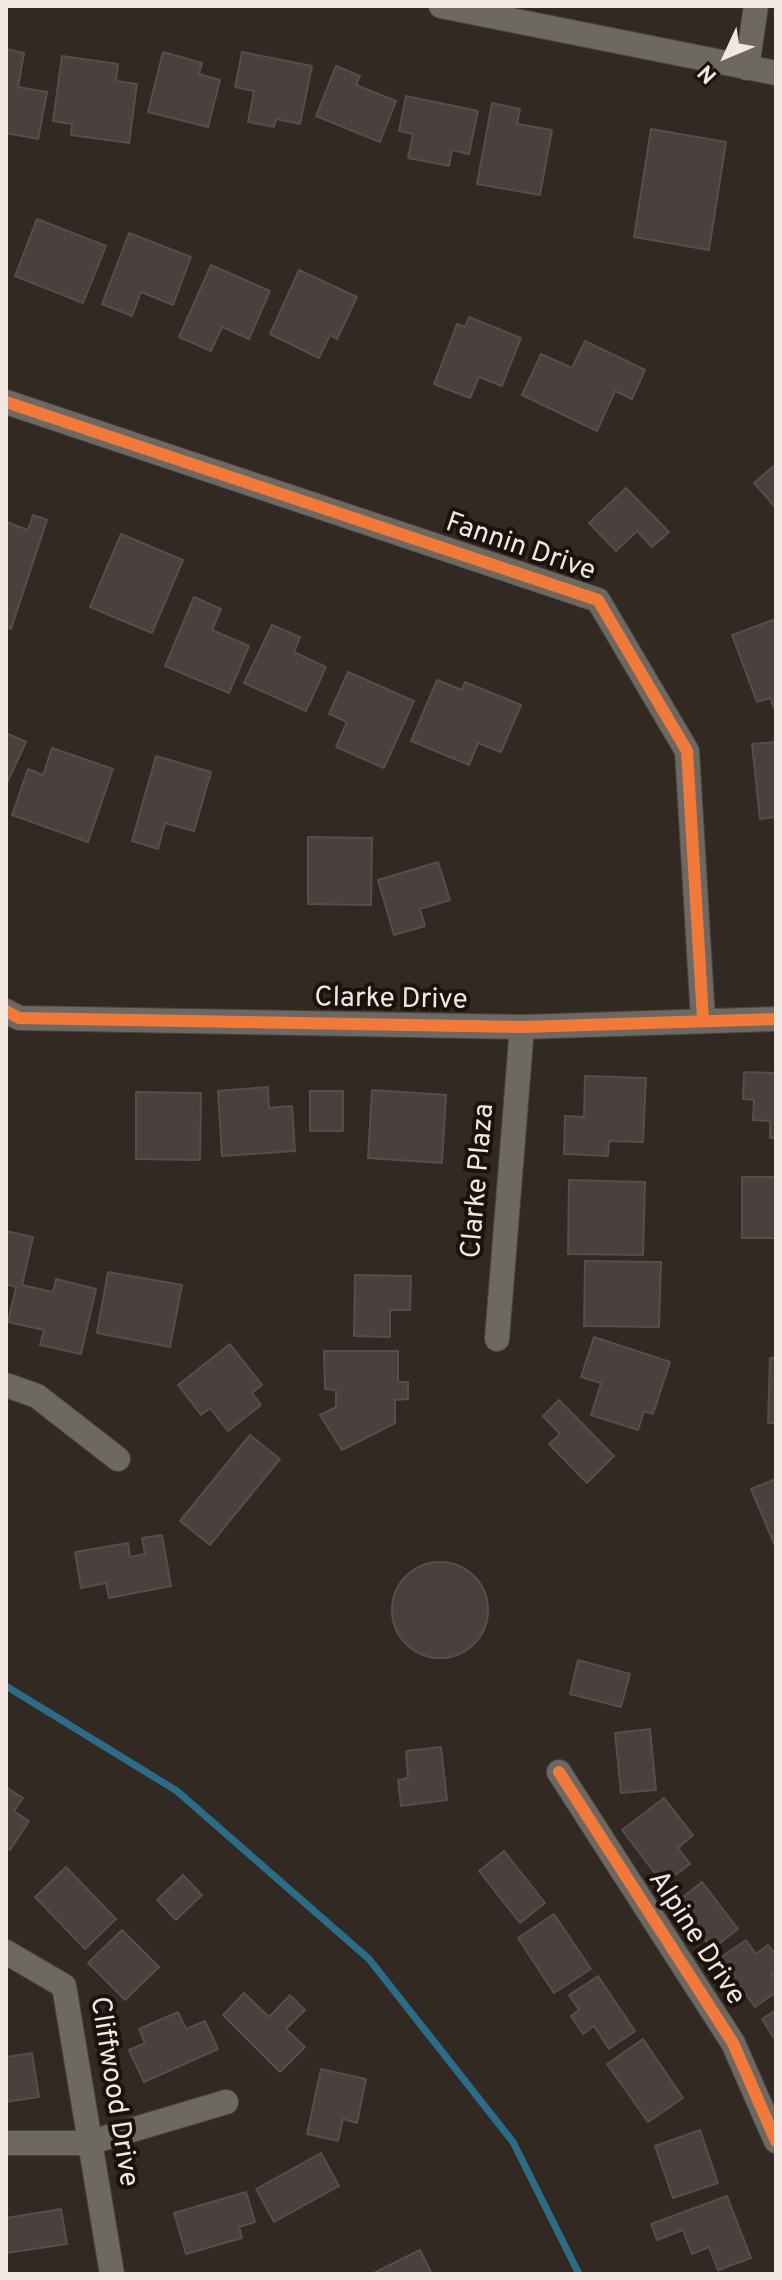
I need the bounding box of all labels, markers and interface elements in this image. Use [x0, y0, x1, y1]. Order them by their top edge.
north arrow [686, 16, 766, 96]
text: N [693, 58, 724, 88]
street label: Fannin Drive [441, 508, 599, 590]
street label: Clarke Drive [314, 983, 468, 1019]
street label: Clarke Plaza [456, 1102, 504, 1260]
street label: Alpine Drive [639, 1866, 751, 2012]
street label: Cliffwood Drive [80, 1995, 144, 2189]

